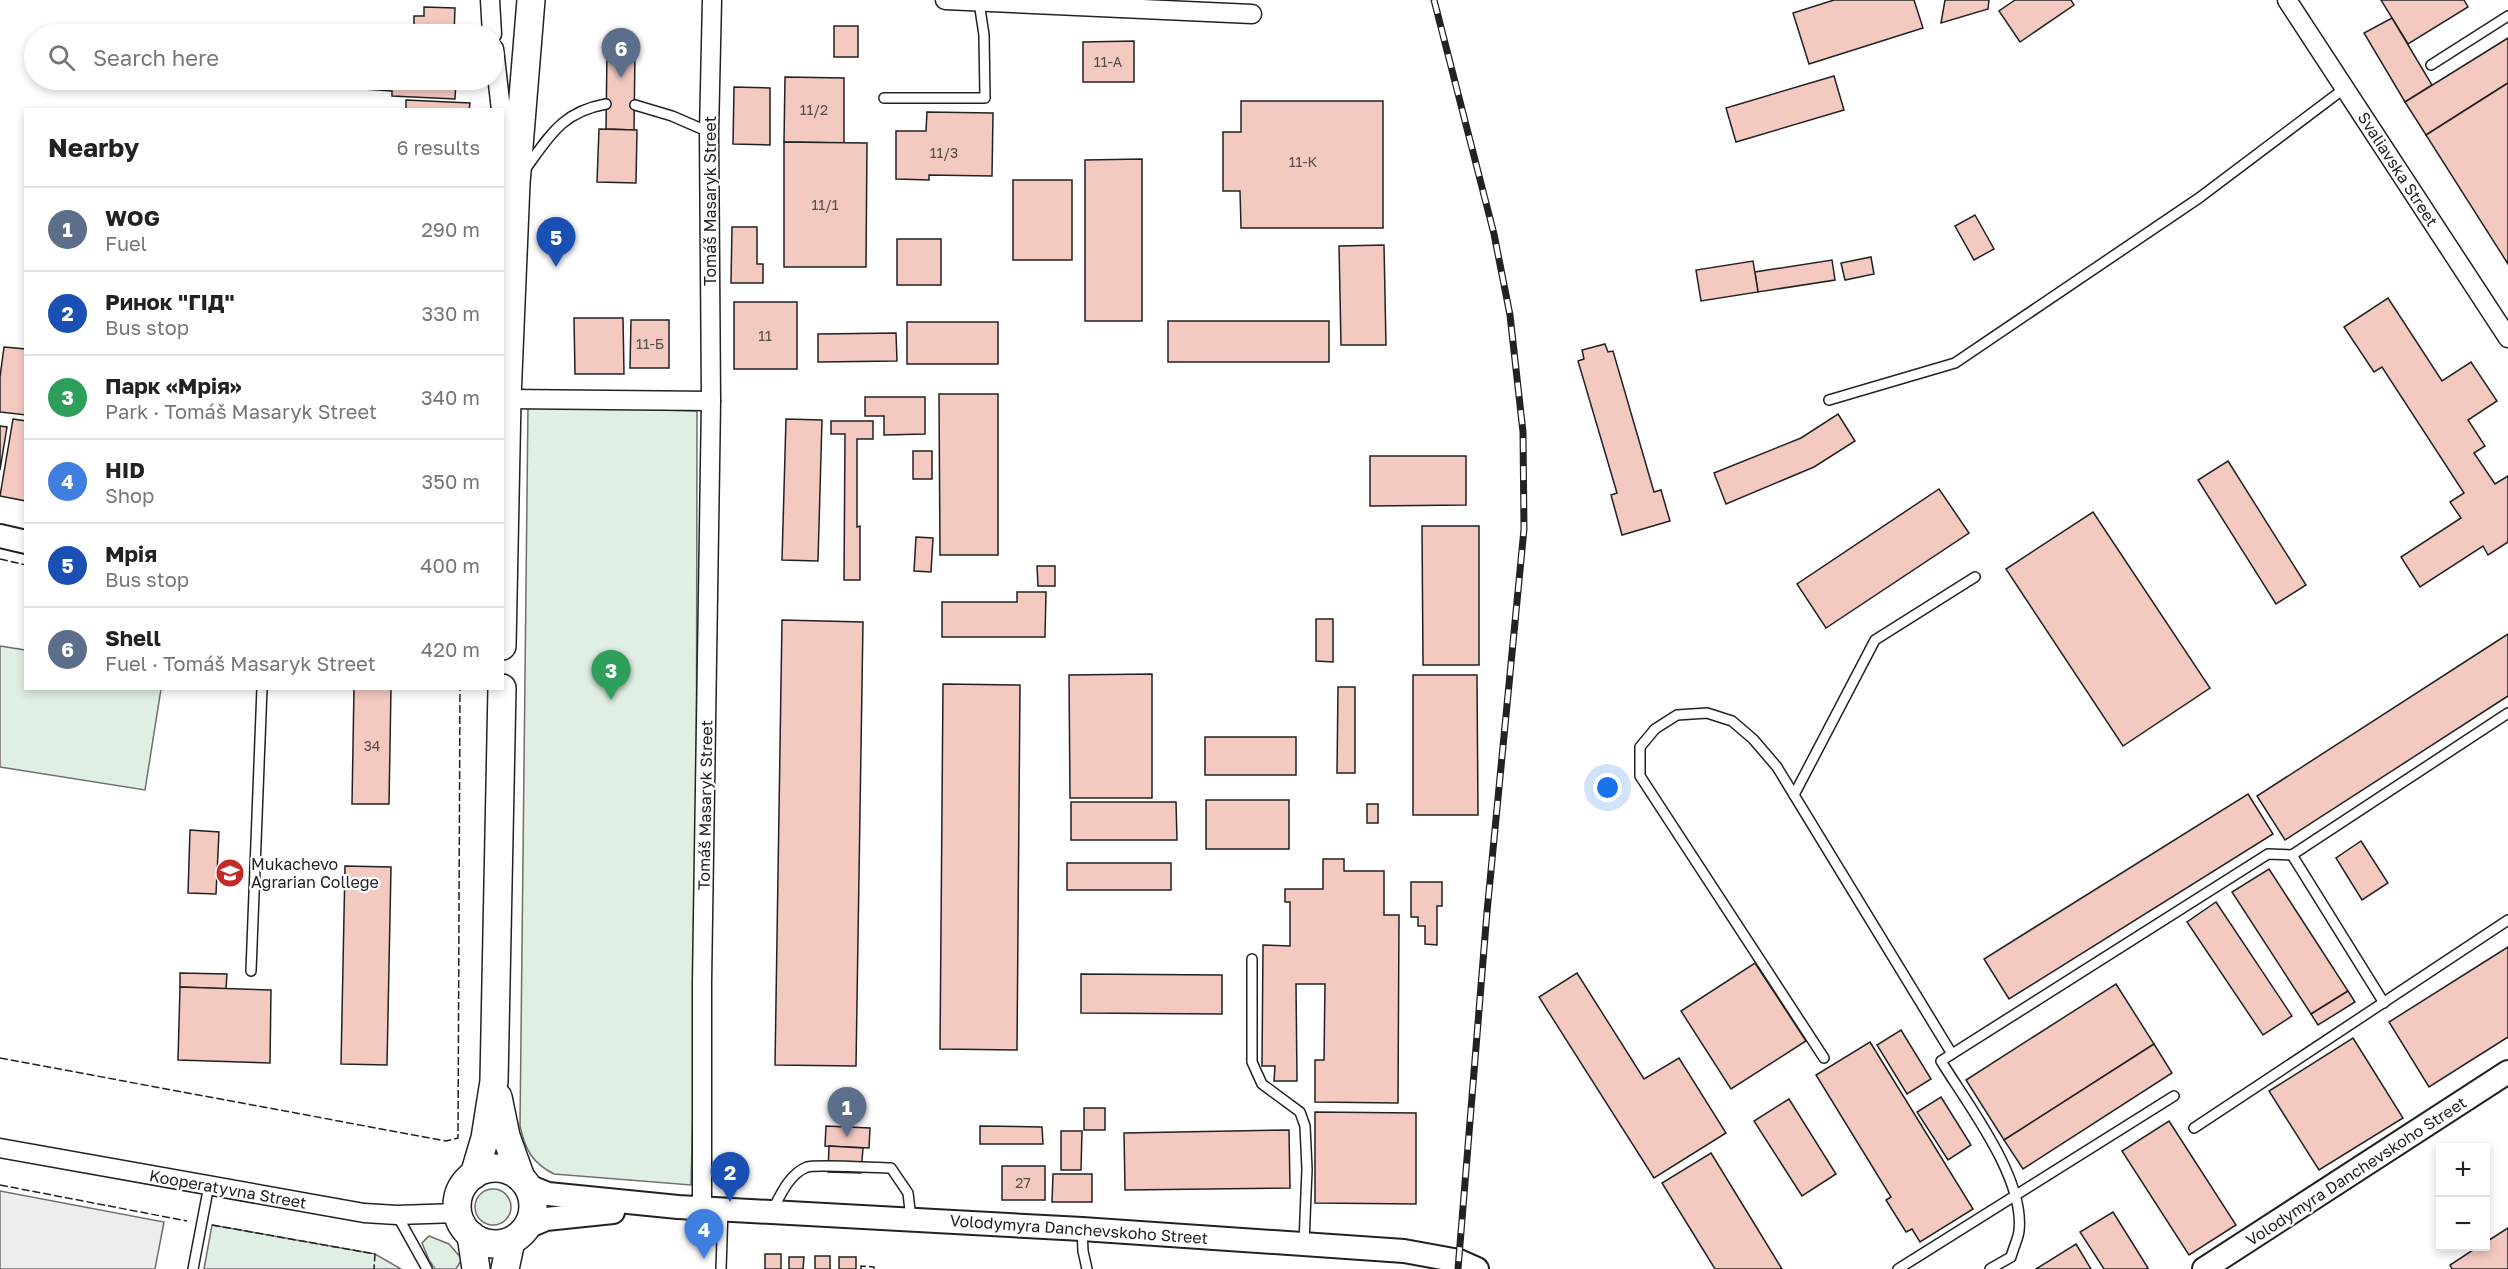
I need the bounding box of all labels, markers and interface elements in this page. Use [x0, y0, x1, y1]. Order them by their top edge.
search box [24, 24, 504, 90]
pin: 6 [602, 28, 640, 78]
icon: search [45, 41, 78, 74]
text: Search here [93, 44, 219, 71]
house number: 11-А [1094, 53, 1123, 70]
house number: 11/2 [800, 101, 828, 118]
street label: Svaliavska Street [2354, 108, 2442, 230]
street label: Tomáš Masaryk Street [700, 116, 720, 286]
text: Nearby [48, 132, 139, 163]
text: 6 results [396, 135, 480, 159]
house number: 11/3 [930, 144, 958, 161]
house number: 11-К [1289, 153, 1318, 170]
house number: 11/1 [811, 196, 839, 213]
text: WOG [105, 204, 160, 231]
text: 1 [62, 217, 73, 241]
text: 290 m [421, 217, 480, 241]
pin: 5 [536, 218, 576, 267]
text: Fuel [105, 231, 147, 255]
text: Ринок "ГІД" [105, 288, 235, 315]
text: 2 [61, 301, 74, 325]
text: 330 m [422, 301, 480, 325]
text: Bus stop [105, 315, 189, 339]
house number: 11 [758, 327, 772, 344]
house number: 11-Б [636, 335, 664, 352]
text: Парк «Мрія» [105, 372, 242, 399]
text: 3 [61, 385, 74, 409]
text: 340 m [421, 385, 480, 409]
text: Park · Tomáš Masaryk Street [105, 399, 377, 423]
text: HID [105, 456, 145, 483]
text: 4 [61, 469, 74, 493]
text: 350 m [422, 469, 480, 493]
text: Shop [105, 483, 154, 507]
text: Мрія [105, 540, 157, 567]
text: 5 [61, 553, 74, 577]
text: 400 m [420, 553, 480, 577]
text: Bus stop [105, 567, 189, 591]
text: Shell [105, 624, 161, 651]
text: 6 [61, 637, 74, 661]
text: 420 m [421, 637, 480, 661]
pin: 3 [592, 650, 630, 700]
text: Fuel · Tomáš Masaryk Street [105, 651, 376, 675]
street label: Tomáš Masaryk Street [694, 720, 716, 890]
house number: 34 [364, 737, 380, 754]
your location [1593, 773, 1622, 802]
place label: Mukachevo Agrarian College [251, 854, 379, 892]
school or university icon: Mukachevo Agrarian College [214, 857, 246, 889]
pin: 1 [828, 1088, 866, 1137]
street label: Volodymyra Danchevskoho Street [2242, 1092, 2470, 1250]
map controls [2436, 1143, 2490, 1251]
button: + [2436, 1143, 2490, 1197]
pin: 2 [710, 1152, 750, 1202]
street label: Kooperatyvna Street [148, 1165, 308, 1213]
house number: 27 [1015, 1174, 1031, 1191]
button: − [2436, 1197, 2490, 1251]
pin: 4 [684, 1210, 724, 1259]
street label: Volodymyra Danchevskoho Street [949, 1210, 1209, 1248]

